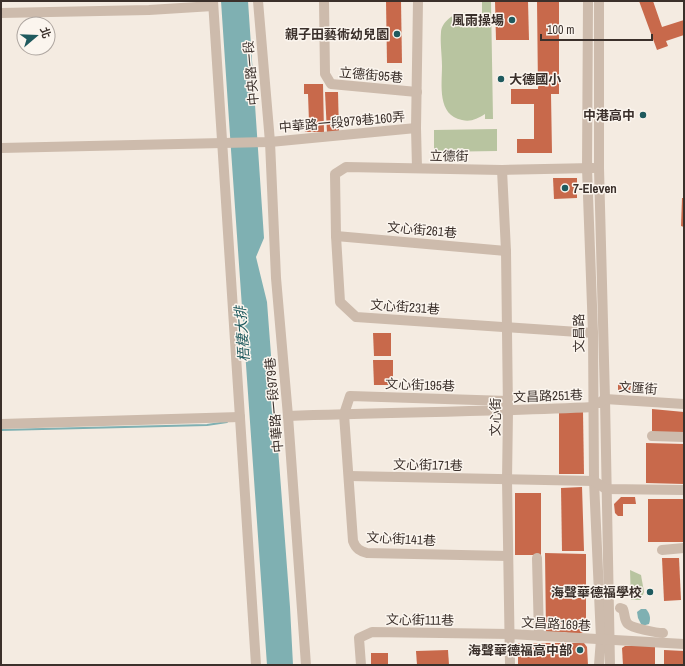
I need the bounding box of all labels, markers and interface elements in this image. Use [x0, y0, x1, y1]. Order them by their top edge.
place label: 風雨操場 [452, 12, 504, 29]
marker: 風雨操場 [507, 15, 517, 25]
north arrow [16, 16, 56, 56]
scale bar [541, 16, 652, 42]
text: 100 m [547, 22, 574, 38]
text: 北 [37, 25, 54, 40]
place label: 親子田藝術幼兒園 [285, 26, 389, 43]
marker: 親子田藝術幼兒園 [392, 29, 402, 39]
street label: 中央路一段 [240, 40, 262, 106]
street label: 立德街95巷 [338, 64, 404, 86]
place label: 大德國小 [509, 71, 562, 88]
marker: 大德國小 [496, 74, 506, 84]
place label: 中港高中 [583, 107, 635, 124]
street label: 中華路一段979巷160弄 [278, 108, 406, 136]
marker: 中港高中 [638, 110, 648, 120]
street label: 立德街 [429, 147, 469, 165]
place label: 7-Eleven [573, 180, 617, 197]
marker: 7-Eleven [560, 183, 570, 193]
street label: 文心街261巷 [386, 218, 458, 242]
street label: 文心街231巷 [370, 296, 440, 318]
water label: 梧棲大排 [231, 303, 253, 363]
street label: 文昌路 [570, 313, 588, 353]
street label: 中華路一段979巷 [261, 357, 287, 453]
street label: 文心街195巷 [385, 375, 455, 395]
street label: 文匯街 [618, 378, 658, 398]
street label: 文昌路251巷 [513, 386, 583, 406]
street label: 文心街 [487, 397, 504, 437]
street label: 文心街171巷 [393, 456, 463, 474]
street label: 文心街141巷 [366, 529, 436, 549]
place label: 海聲華德福學校 [551, 584, 642, 601]
marker: 海聲華德福學校 [645, 587, 655, 597]
street label: 文心街111巷 [386, 611, 454, 629]
street label: 文昌路169巷 [521, 614, 591, 634]
place label: 海聲華德福高中部 [468, 642, 572, 659]
marker: 海聲華德福高中部 [575, 645, 585, 655]

